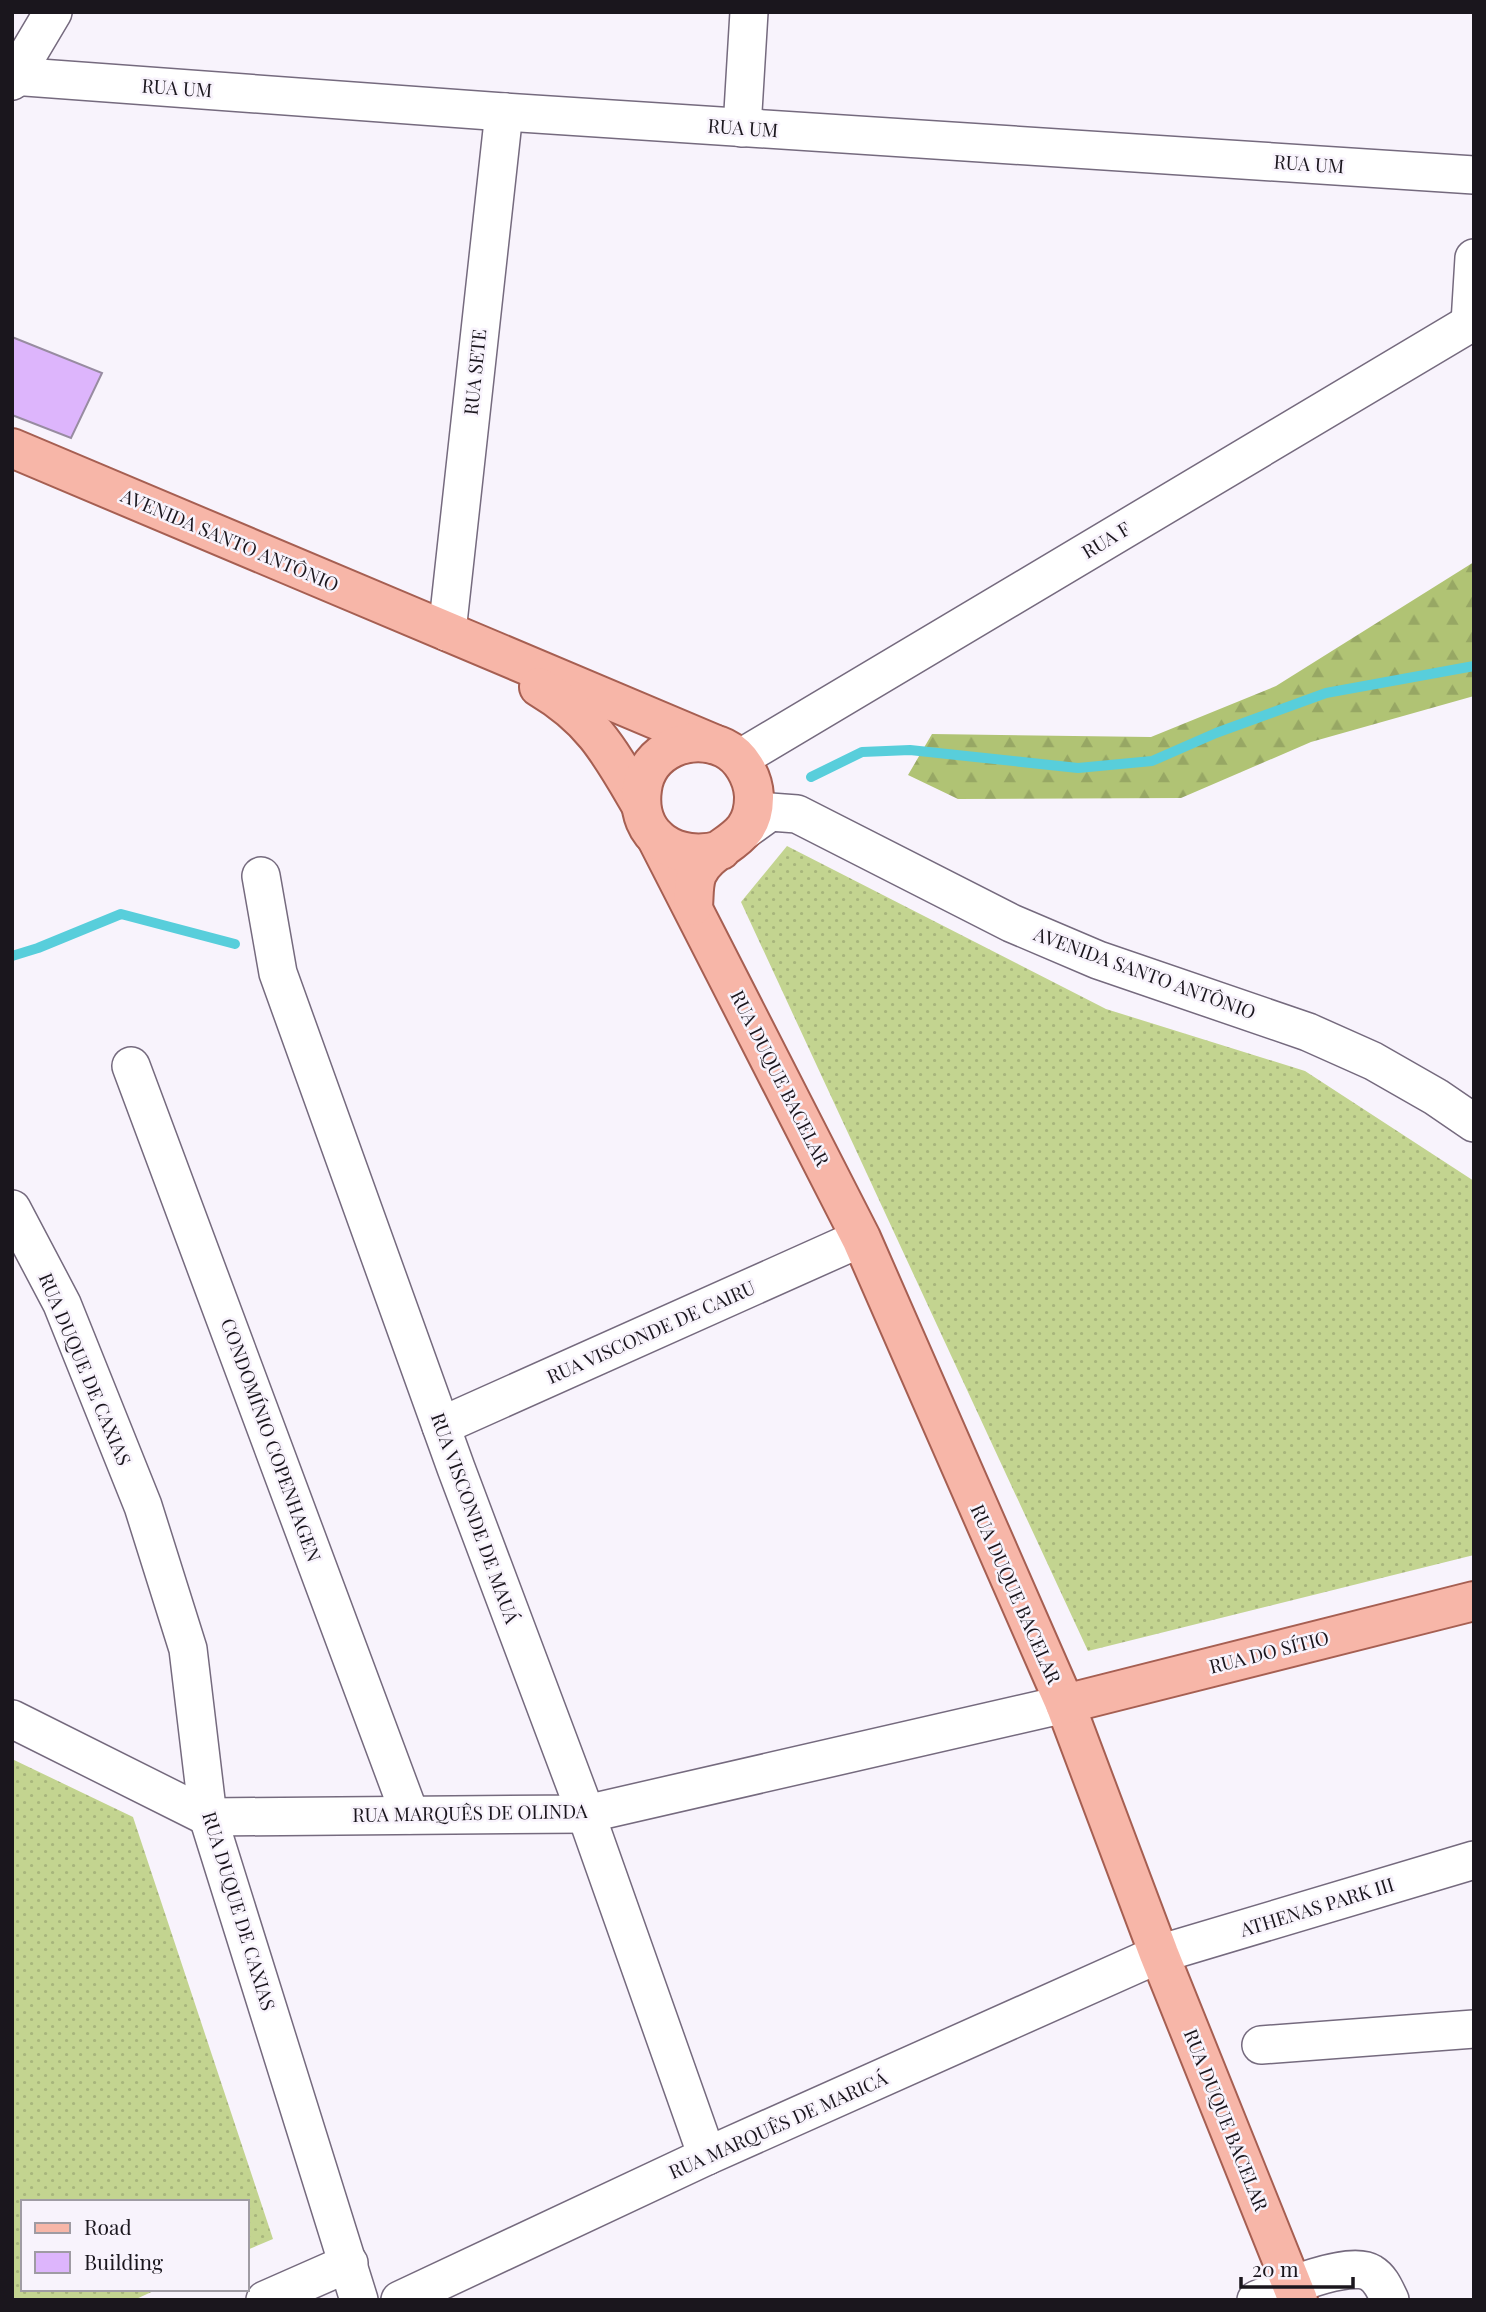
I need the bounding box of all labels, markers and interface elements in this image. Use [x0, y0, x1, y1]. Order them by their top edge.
street label: RUA UM [141, 72, 213, 102]
street label: RUA UM [707, 112, 779, 142]
street label: RUA UM [1273, 148, 1345, 178]
street label: RUA SETE [457, 328, 491, 416]
street label: AVENIDA SANTO ANTÔNIO [117, 481, 343, 597]
street label: RUA F [1076, 514, 1135, 564]
street label: AVENIDA SANTO ANTÔNIO [1030, 919, 1260, 1024]
street label: RUA DUQUE BACELAR [725, 985, 837, 1171]
street label: RUA DUQUE DE CAXIAS [34, 1268, 138, 1469]
street label: RUA VISCONDE DE CAIRU [542, 1273, 759, 1389]
street label: CONDOMÍNIO COPENHAGEN [216, 1314, 328, 1565]
street label: RUA VISCONDE DE MAUÁ [426, 1409, 527, 1628]
street label: RUA DUQUE BACELAR [966, 1500, 1069, 1688]
street label: RUA DO SÍTIO [1206, 1624, 1331, 1678]
street label: RUA MARQUÊS DE OLINDA [352, 1797, 589, 1827]
street label: RUA DUQUE DE CAXIAS [197, 1808, 283, 2013]
street label: ATHENAS PARK III [1236, 1870, 1397, 1942]
street label: RUA DUQUE BACELAR [1179, 2025, 1276, 2215]
street label: RUA MARQUÊS DE MARICÁ [664, 2064, 892, 2184]
legend [21, 2200, 248, 2291]
text: Road [84, 2212, 132, 2240]
scale bar [1241, 2246, 1353, 2290]
text: Building [84, 2247, 163, 2275]
text: 20 m [1252, 2254, 1299, 2282]

